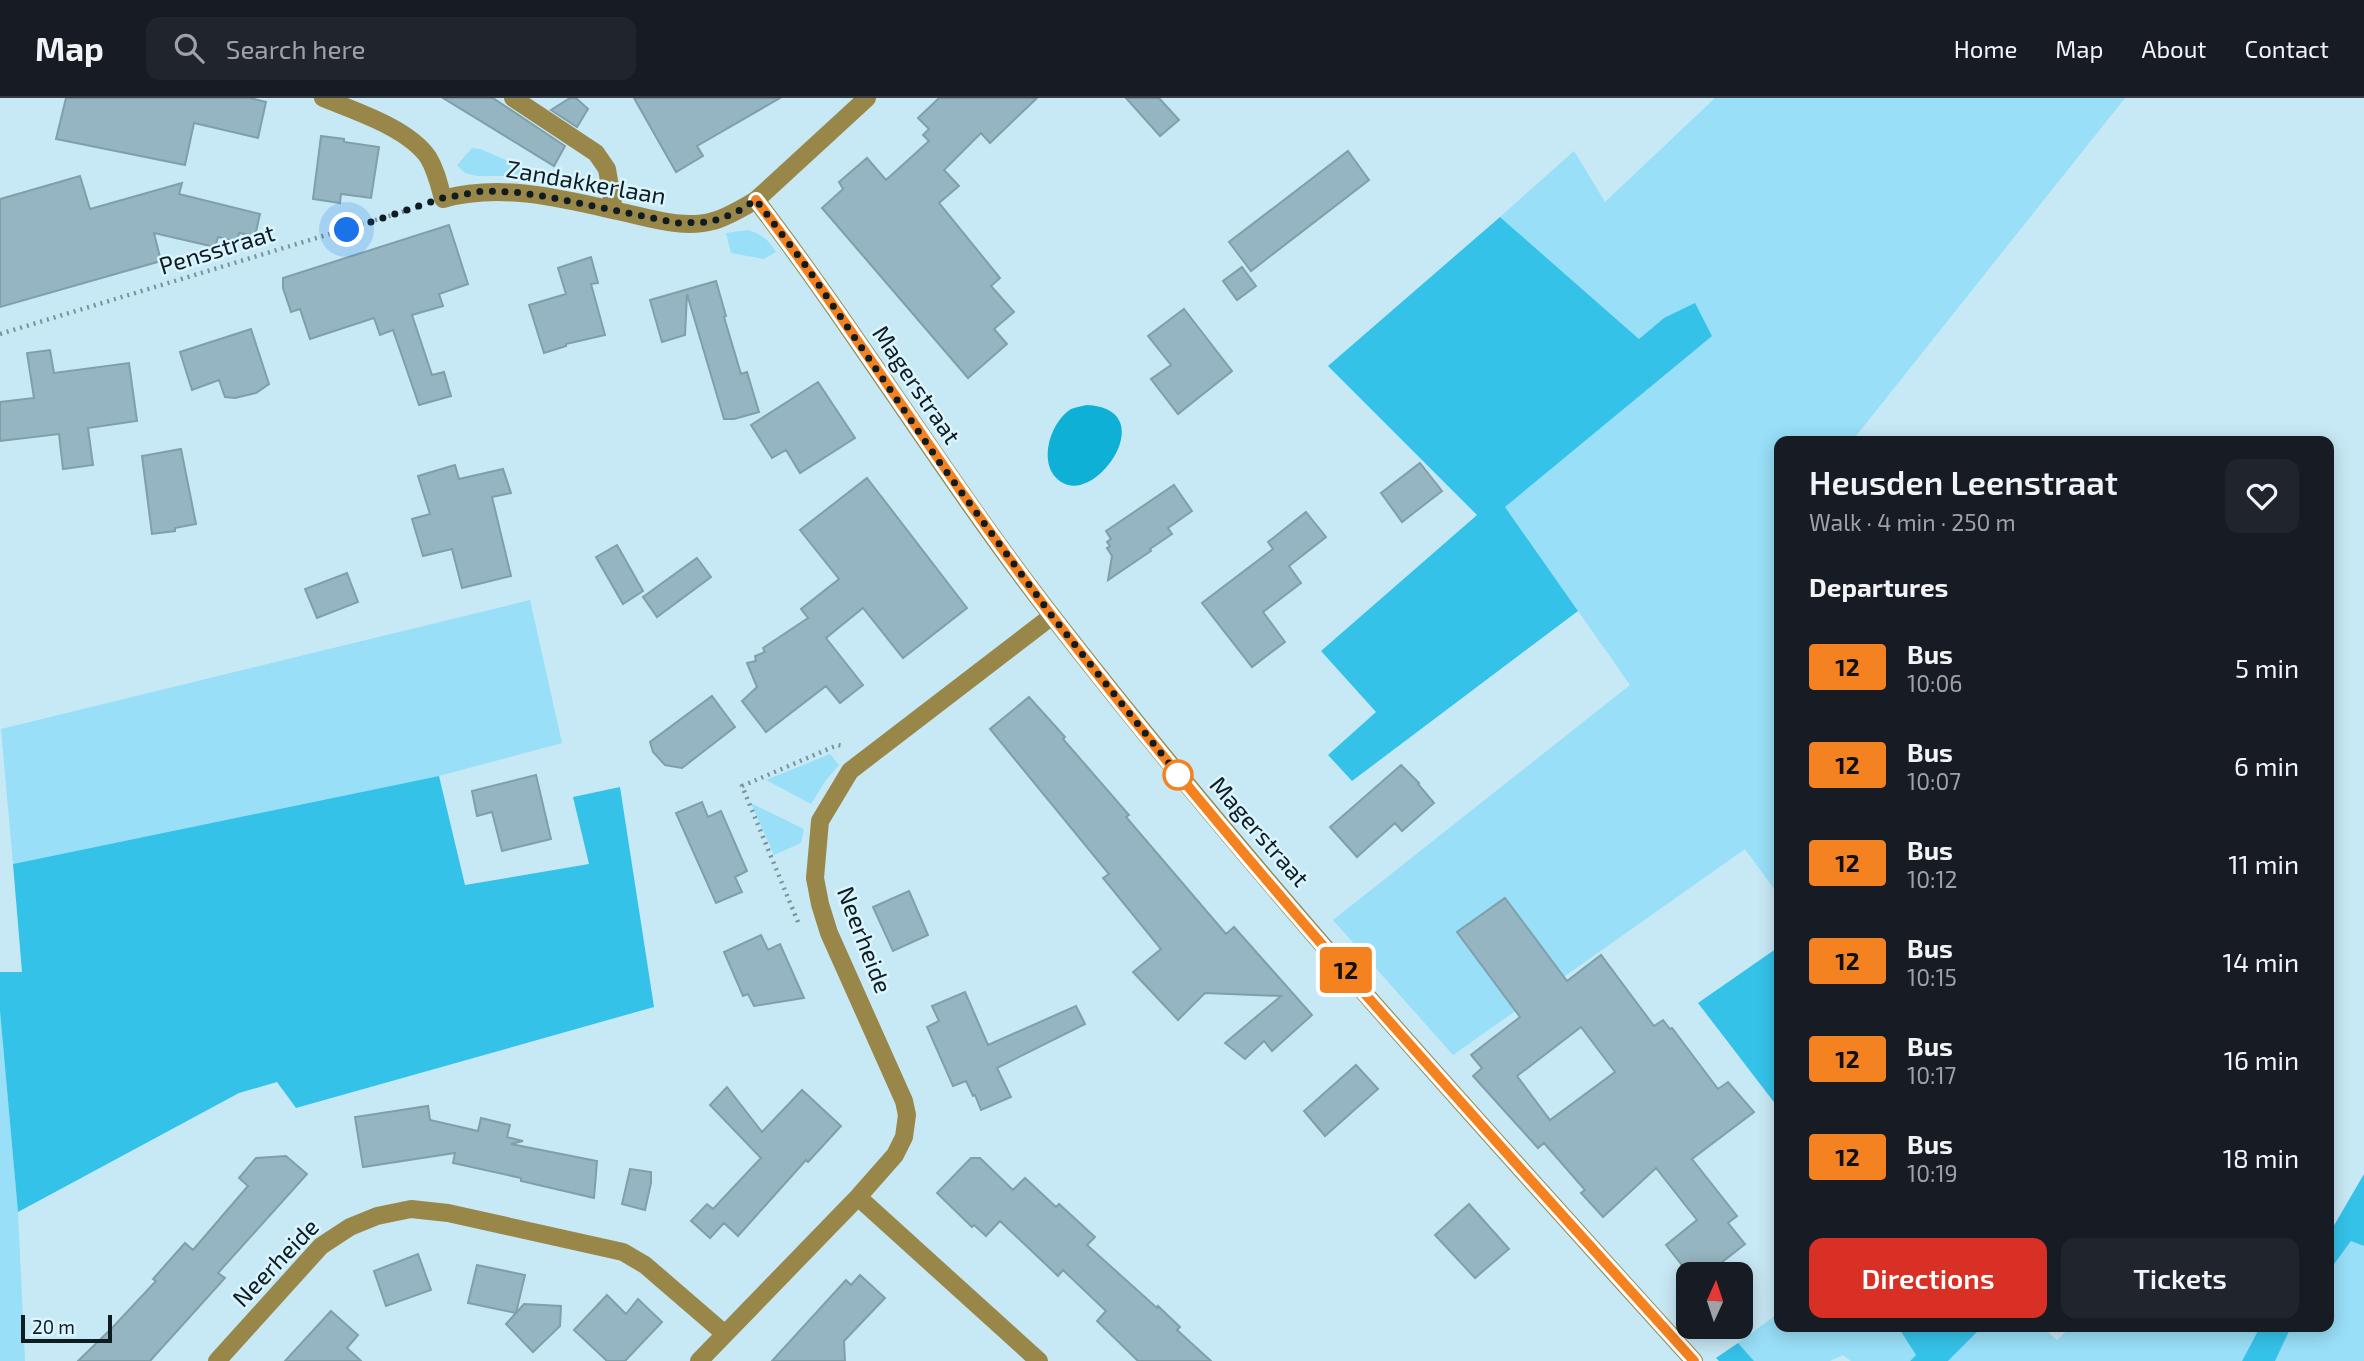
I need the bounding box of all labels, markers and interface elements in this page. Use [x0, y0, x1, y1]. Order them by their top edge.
search box [146, 17, 636, 80]
text: Map [35, 28, 104, 68]
icon: search [170, 29, 208, 67]
text: Search here [226, 33, 365, 64]
text: Home [1954, 34, 2017, 63]
text: Map [2055, 34, 2103, 63]
text: About [2141, 34, 2207, 63]
text: Contact [2245, 34, 2329, 63]
street label: Zandakkerlaan [504, 153, 668, 210]
your location [329, 212, 364, 247]
street label: Pensstraat [155, 217, 278, 280]
street label: Magerstraat [867, 319, 967, 449]
button: heart [2225, 459, 2299, 533]
text: Heusden Leenstraat [1809, 462, 2118, 502]
text: Walk · 4 min · 250 m [1809, 508, 2016, 536]
text: Departures [1809, 571, 1948, 602]
text: Bus [1907, 638, 1953, 669]
text: 12 [1835, 652, 1860, 681]
text: 5 min [2235, 652, 2299, 683]
text: 10:06 [1907, 669, 1962, 697]
text: Bus [1907, 736, 1953, 767]
text: 12 [1835, 750, 1860, 779]
text: 6 min [2234, 750, 2299, 781]
unlabelled marker [1163, 760, 1193, 790]
text: 10:07 [1907, 767, 1961, 795]
street label: Magerstraat [1204, 770, 1316, 892]
text: Bus [1907, 834, 1953, 865]
text: 12 [1835, 848, 1860, 877]
text: 11 min [2228, 848, 2299, 879]
text: 10:12 [1907, 865, 1958, 893]
street label: Neerheide [832, 882, 899, 997]
text: Bus [1907, 932, 1953, 963]
text: 12 [1835, 946, 1860, 975]
text: 14 min [2223, 946, 2299, 977]
line badge: 12 [1314, 947, 1378, 993]
text: 12 [1334, 955, 1358, 984]
text: 10:15 [1907, 963, 1957, 991]
text: Bus [1907, 1030, 1953, 1061]
text: 12 [1835, 1044, 1860, 1073]
text: 16 min [2224, 1044, 2299, 1075]
text: 10:17 [1907, 1061, 1956, 1089]
text: Bus [1907, 1128, 1953, 1159]
text: 12 [1835, 1142, 1860, 1171]
text: 18 min [2223, 1142, 2299, 1173]
text: 10:19 [1907, 1159, 1958, 1187]
street label: Neerheide [226, 1212, 324, 1312]
button: Directions [1809, 1238, 2047, 1318]
button: Tickets [2061, 1238, 2299, 1318]
north arrow [1676, 1262, 1754, 1339]
map controls [1676, 1262, 1753, 1339]
scale bar [21, 1312, 112, 1344]
text: 20 m [32, 1315, 75, 1338]

